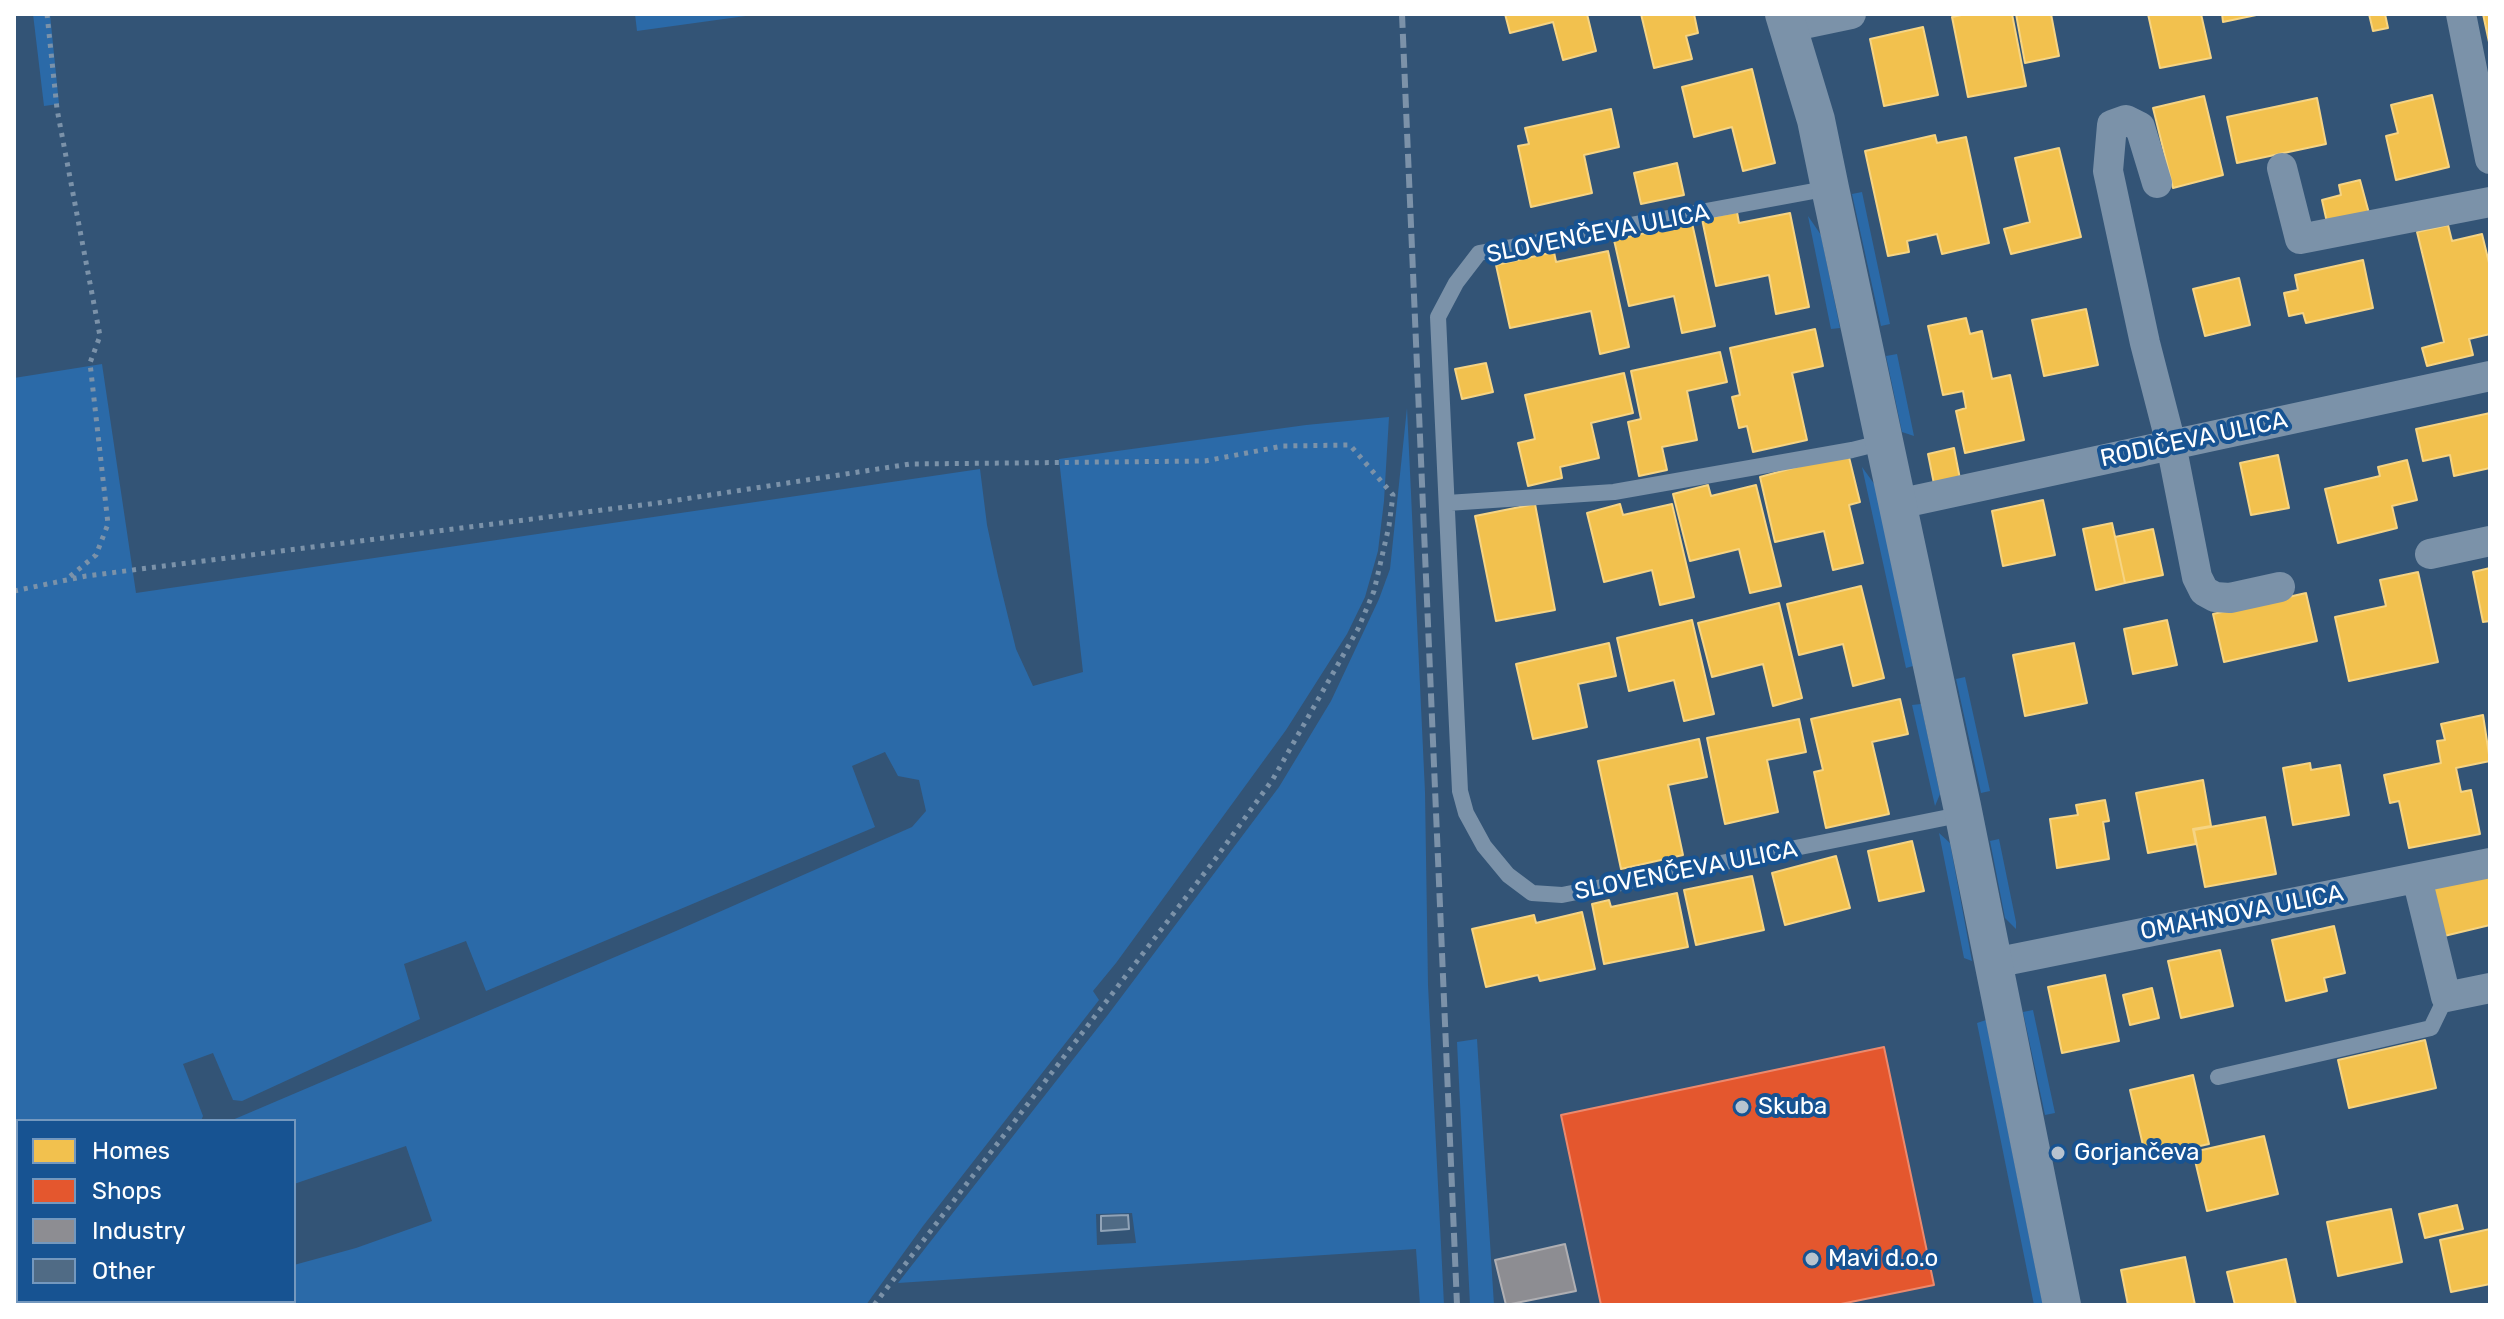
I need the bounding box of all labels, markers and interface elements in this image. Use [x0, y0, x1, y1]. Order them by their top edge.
street label: SLOVENČEVA ULICA [1484, 198, 1712, 270]
street label: RODIČEVA ULICA [2098, 406, 2290, 474]
street label: SLOVENČEVA ULICA [1572, 835, 1800, 907]
street label: OMAHNOVA ULICA [2138, 879, 2346, 947]
place label: Skuba [1758, 1093, 1827, 1121]
marker: Skuba [1733, 1098, 1751, 1116]
legend [16, 1119, 296, 1303]
text: Homes [92, 1137, 170, 1165]
place label: Gorjančeva [2074, 1139, 2199, 1167]
marker: Gorjančeva [2049, 1144, 2067, 1162]
text: Shops [92, 1177, 162, 1205]
text: Industry [92, 1217, 186, 1245]
place label: Mavi d.o.o [1828, 1245, 1938, 1273]
marker: Mavi d.o.o [1803, 1250, 1821, 1268]
text: Other [92, 1257, 155, 1285]

